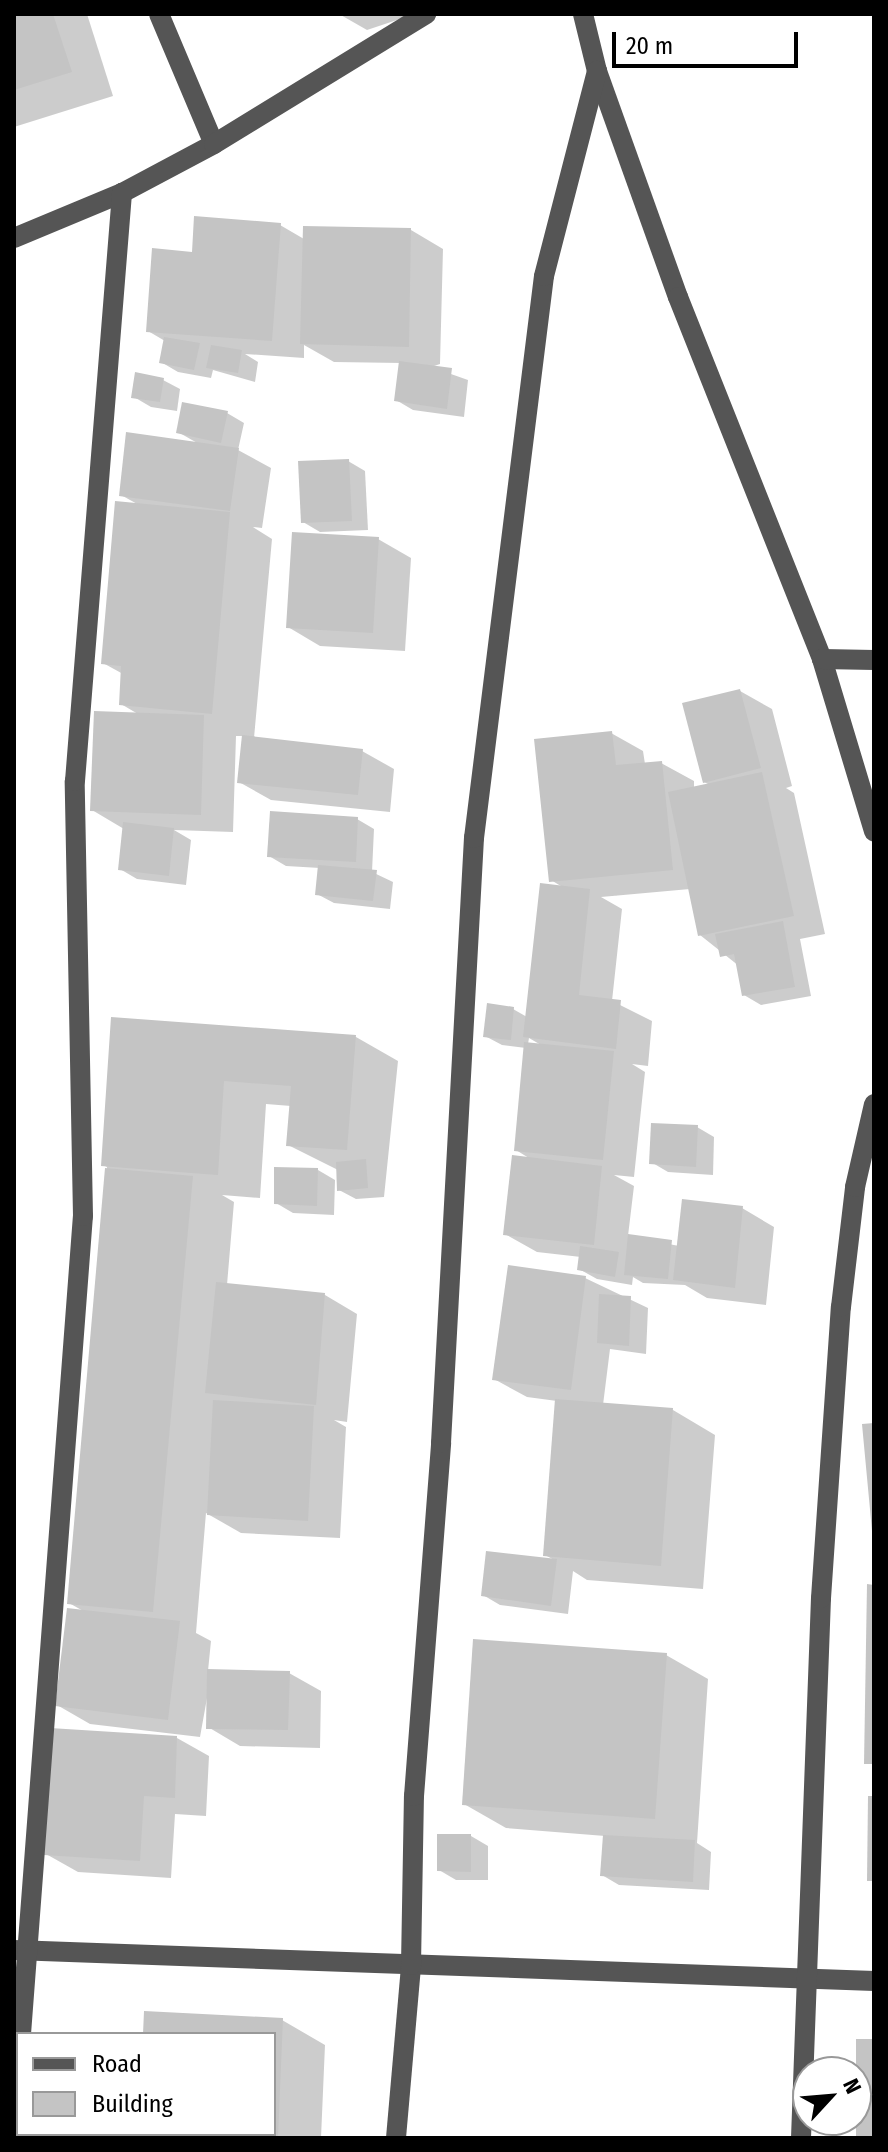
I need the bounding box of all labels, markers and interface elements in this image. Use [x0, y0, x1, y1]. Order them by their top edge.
scale bar [616, 16, 802, 66]
text: 20 m [626, 32, 673, 60]
legend [16, 2032, 276, 2136]
text: Road [92, 2050, 142, 2078]
north arrow [792, 2056, 872, 2136]
text: N [837, 2074, 867, 2098]
text: Building [92, 2090, 173, 2118]

